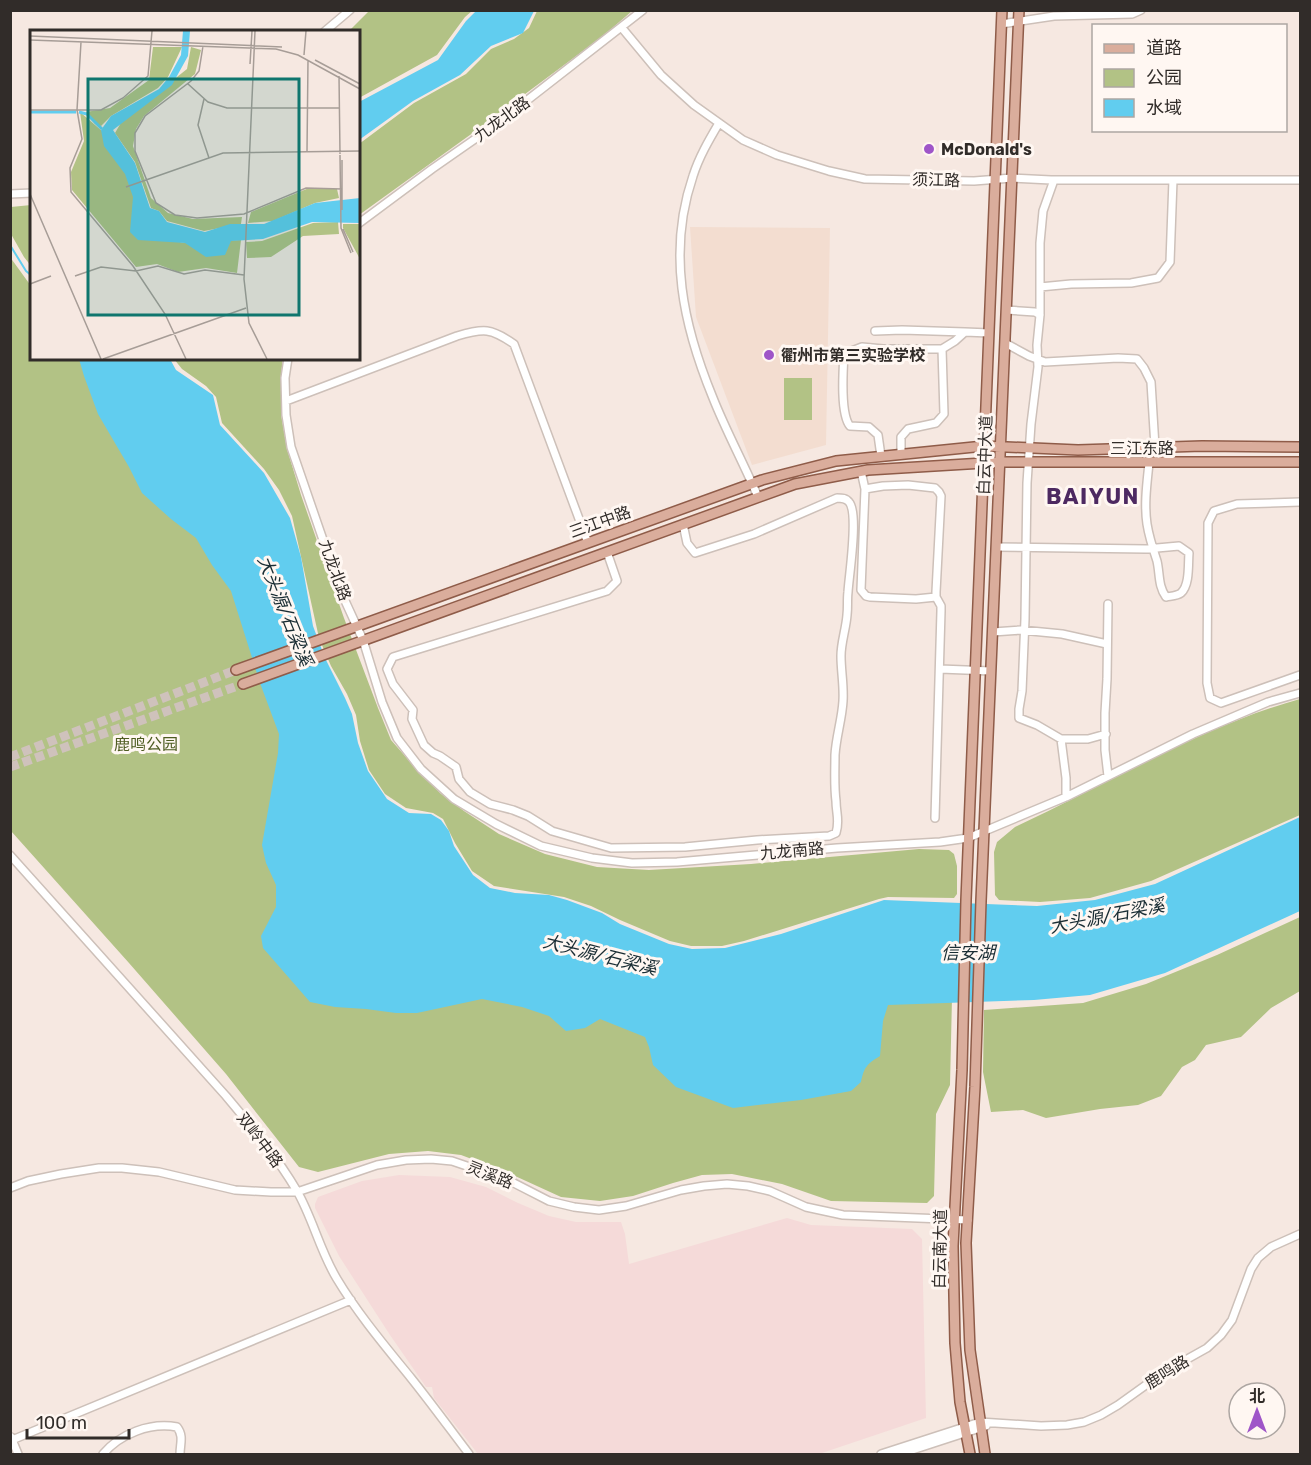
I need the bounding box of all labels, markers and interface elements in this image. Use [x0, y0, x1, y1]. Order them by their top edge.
legend [1092, 24, 1287, 132]
inset map [30, 30, 360, 360]
text: 道路 [1146, 37, 1182, 59]
text: 公园 [1146, 67, 1182, 89]
street label: 九龙北路 [471, 93, 533, 145]
text: 水域 [1146, 97, 1182, 119]
place label: McDonald's [941, 140, 1032, 159]
marker: McDonald's [922, 142, 936, 156]
street label: 须江路 [912, 170, 960, 190]
place label: 衢州市第三实验学校 [781, 346, 926, 365]
marker: 衢州市第三实验学校 [762, 348, 776, 362]
street label: 白云中大道 [974, 415, 996, 495]
street label: 三江东路 [1110, 439, 1174, 458]
district label: BAIYUN [1046, 483, 1140, 510]
street label: 三江中路 [567, 502, 633, 542]
street label: 九龙北路 [315, 537, 355, 603]
water label: 大头源/石梁溪 [253, 553, 318, 671]
park label: 鹿鸣公园 [114, 735, 178, 754]
street label: 九龙南路 [759, 839, 825, 863]
water label: 大头源/石梁溪 [1048, 894, 1168, 938]
water label: 大头源/石梁溪 [541, 930, 661, 980]
water label: 信安湖 [941, 942, 998, 964]
street label: 双岭中路 [233, 1109, 287, 1171]
street label: 灵溪路 [464, 1158, 516, 1192]
street label: 白云南大道 [930, 1209, 950, 1289]
street label: 鹿鸣路 [1142, 1351, 1192, 1393]
north arrow [1227, 1381, 1287, 1441]
text: 北 [1249, 1387, 1265, 1406]
scale bar [27, 1402, 129, 1440]
text: 100 m [36, 1412, 87, 1434]

